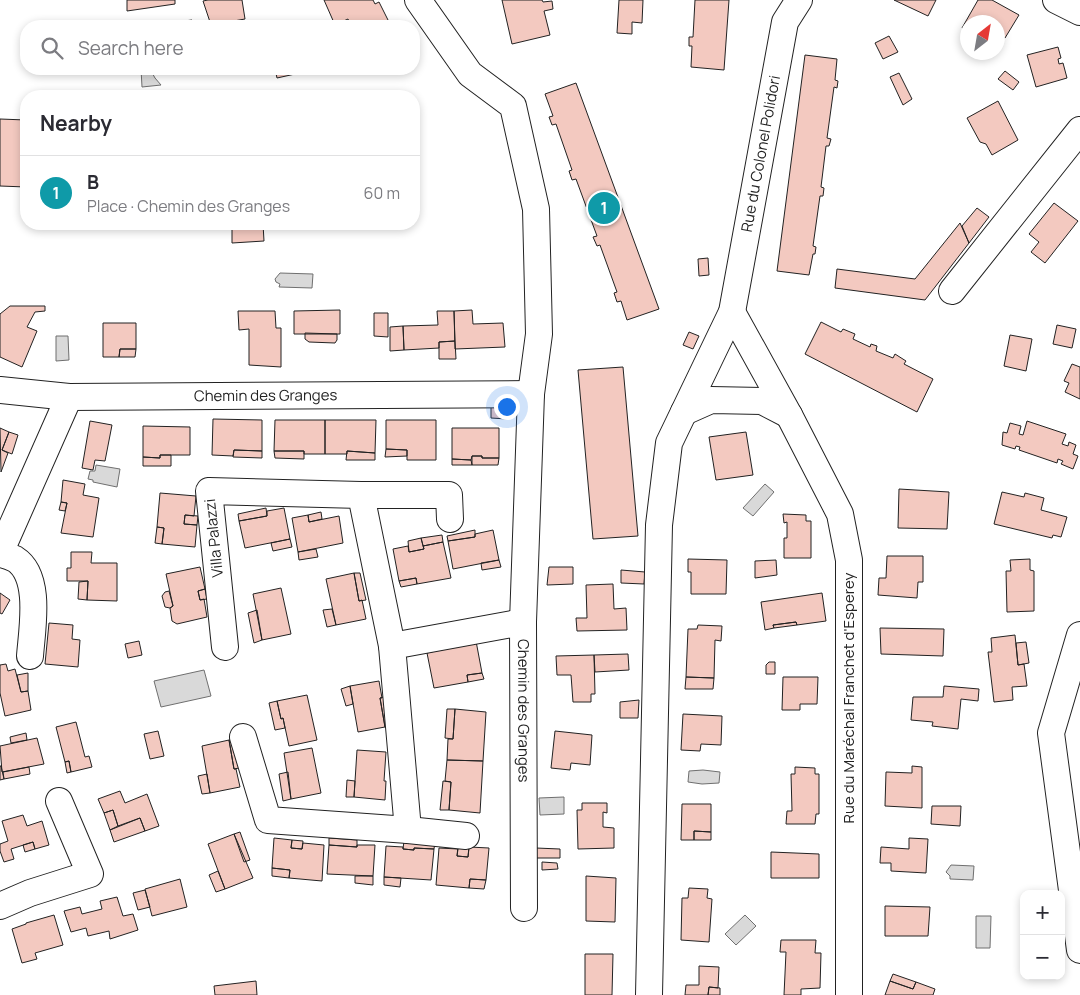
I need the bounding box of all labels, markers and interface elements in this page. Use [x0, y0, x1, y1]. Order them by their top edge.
north arrow [960, 15, 1005, 60]
search box [20, 20, 420, 75]
icon: search [38, 34, 66, 62]
text: Search here [78, 35, 184, 61]
street label: Rue du Colonel Polidori [736, 74, 785, 234]
text: Nearby [40, 109, 112, 137]
text: B [87, 169, 99, 195]
text: 1 [52, 182, 60, 204]
text: 60 m [364, 182, 400, 204]
pin: 1 [588, 189, 620, 227]
text: Place · Chemin des Granges [87, 195, 290, 217]
street label: Chemin des Granges [194, 384, 338, 406]
your location [494, 394, 520, 420]
street label: Villa Palazzi [199, 498, 228, 578]
street label: Rue du Maréchal Franchet d'Esperey [838, 572, 859, 823]
street label: Chemin des Granges [513, 639, 535, 783]
map controls [1020, 890, 1065, 980]
button: + [1020, 890, 1065, 935]
button: − [1020, 935, 1065, 980]

